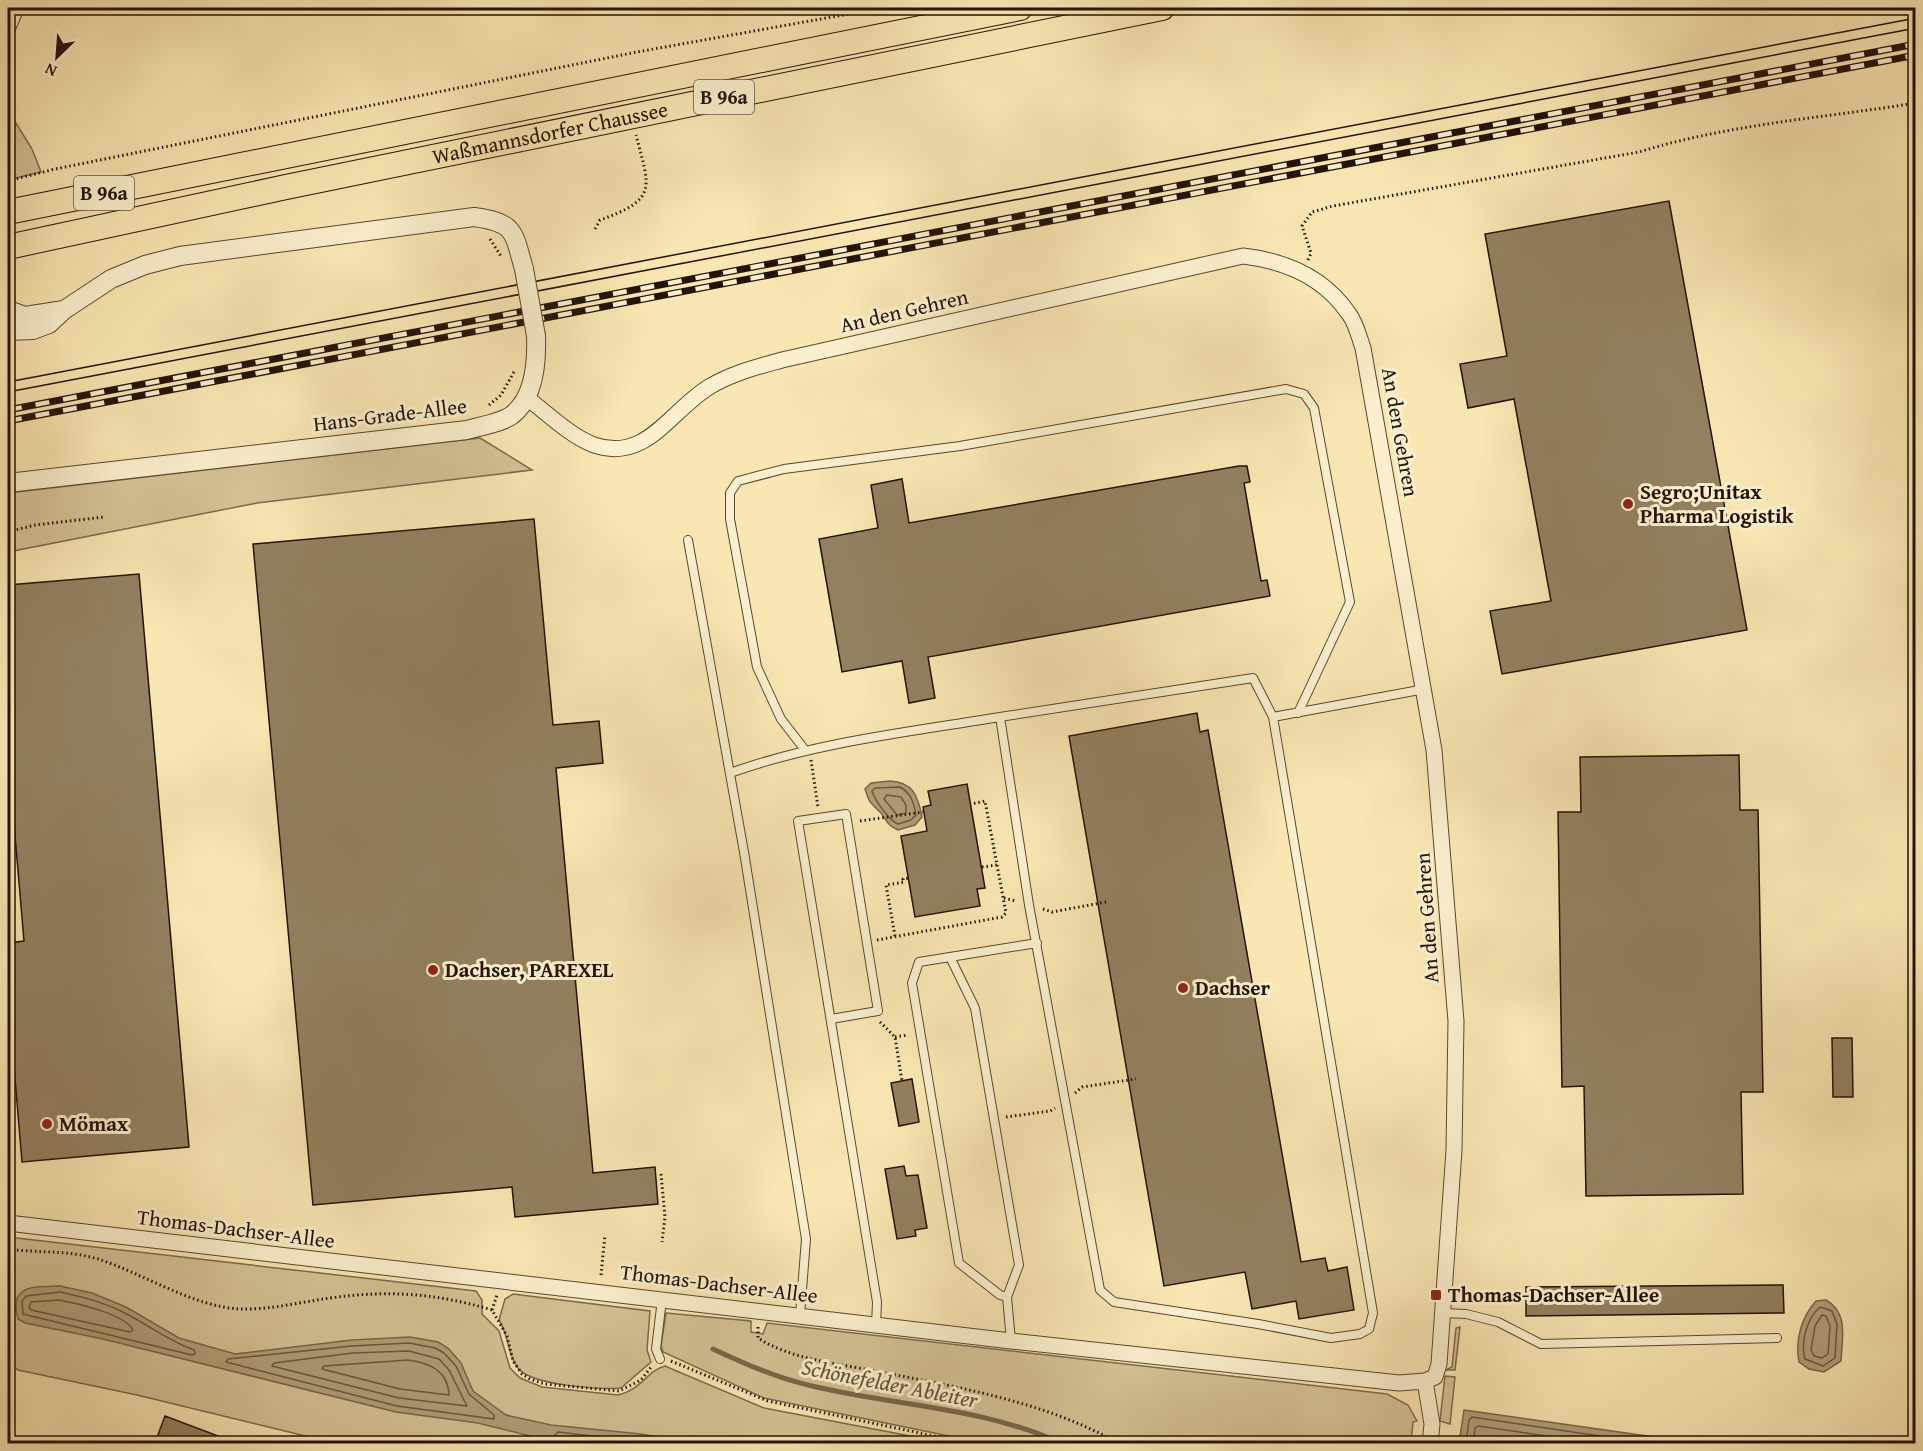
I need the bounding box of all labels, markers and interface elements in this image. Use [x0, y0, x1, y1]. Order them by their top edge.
north arrow [27, 27, 87, 87]
text: N [40, 57, 61, 84]
road number: B 96a [694, 80, 754, 114]
street label: Waßmannsdorfer Chaussee [429, 93, 671, 172]
road number: B 96a [74, 176, 134, 210]
street label: An den Gehren [837, 281, 971, 340]
street label: An den Gehren [1374, 365, 1427, 499]
street label: Hans-Grade-Allee [311, 390, 469, 439]
place label: Segro;Unitax Pharma Logistik [1640, 476, 1795, 531]
marker: Segro;Unitax Pharma Logistik [1621, 497, 1635, 511]
street label: An den Gehren [1406, 852, 1447, 984]
place label: Dachser, PAREXEL [445, 954, 613, 985]
marker: Dachser, PAREXEL [426, 963, 440, 977]
place label: Dachser [1195, 972, 1271, 1003]
marker: Dachser [1176, 981, 1190, 995]
place label: Mömax [59, 1108, 128, 1139]
marker: Mömax [40, 1117, 54, 1131]
street label: Thomas-Dachser-Allee [136, 1201, 337, 1256]
street label: Thomas-Dachser-Allee [619, 1256, 820, 1311]
place label: Thomas-Dachser-Allee [1448, 1279, 1659, 1310]
marker: Thomas-Dachser-Allee [1429, 1288, 1443, 1302]
water label: Schönefelder Ableiter [799, 1350, 981, 1416]

